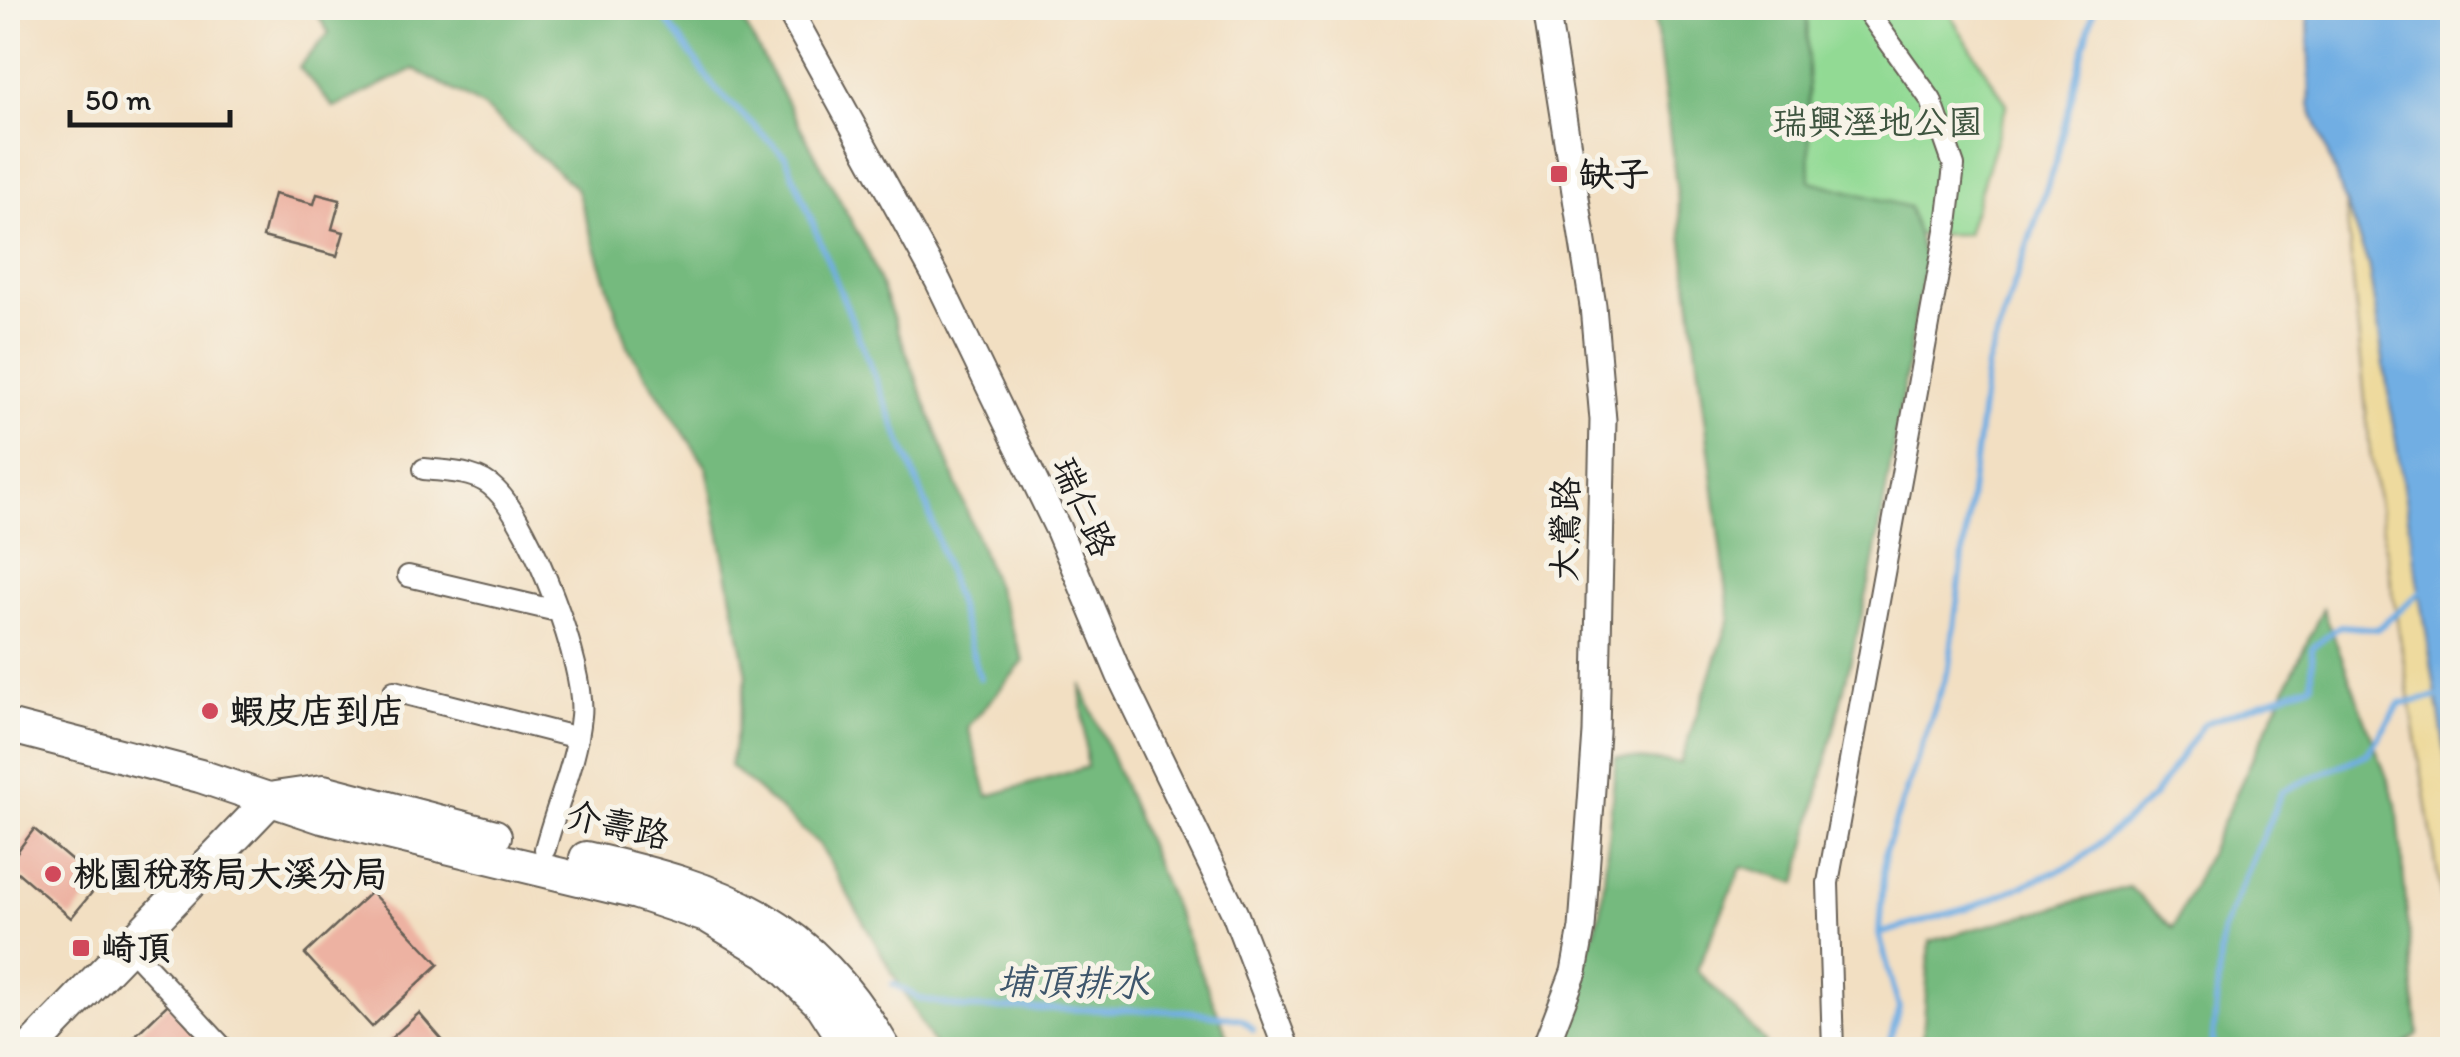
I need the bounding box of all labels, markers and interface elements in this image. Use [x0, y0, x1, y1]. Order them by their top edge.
scale bar [70, 65, 230, 127]
text: 50 m [85, 81, 151, 118]
park label: 瑞興溼地公園 [1773, 101, 1983, 143]
place label: 缺子 [1579, 153, 1649, 195]
marker: 缺子 [1548, 163, 1570, 185]
street label: 瑞仁路 [1043, 450, 1125, 564]
street label: 大鶯路 [1543, 476, 1587, 582]
place label: 蝦皮店到店 [230, 690, 405, 732]
marker: 蝦皮店到店 [199, 700, 221, 722]
street label: 介壽路 [562, 793, 674, 857]
place label: 桃園稅務局大溪分局 [73, 853, 388, 895]
marker: 桃園稅務局大溪分局 [42, 863, 64, 885]
place label: 崎頂 [101, 927, 171, 969]
marker: 崎頂 [70, 937, 92, 959]
water label: 埔頂排水 [997, 958, 1150, 1006]

